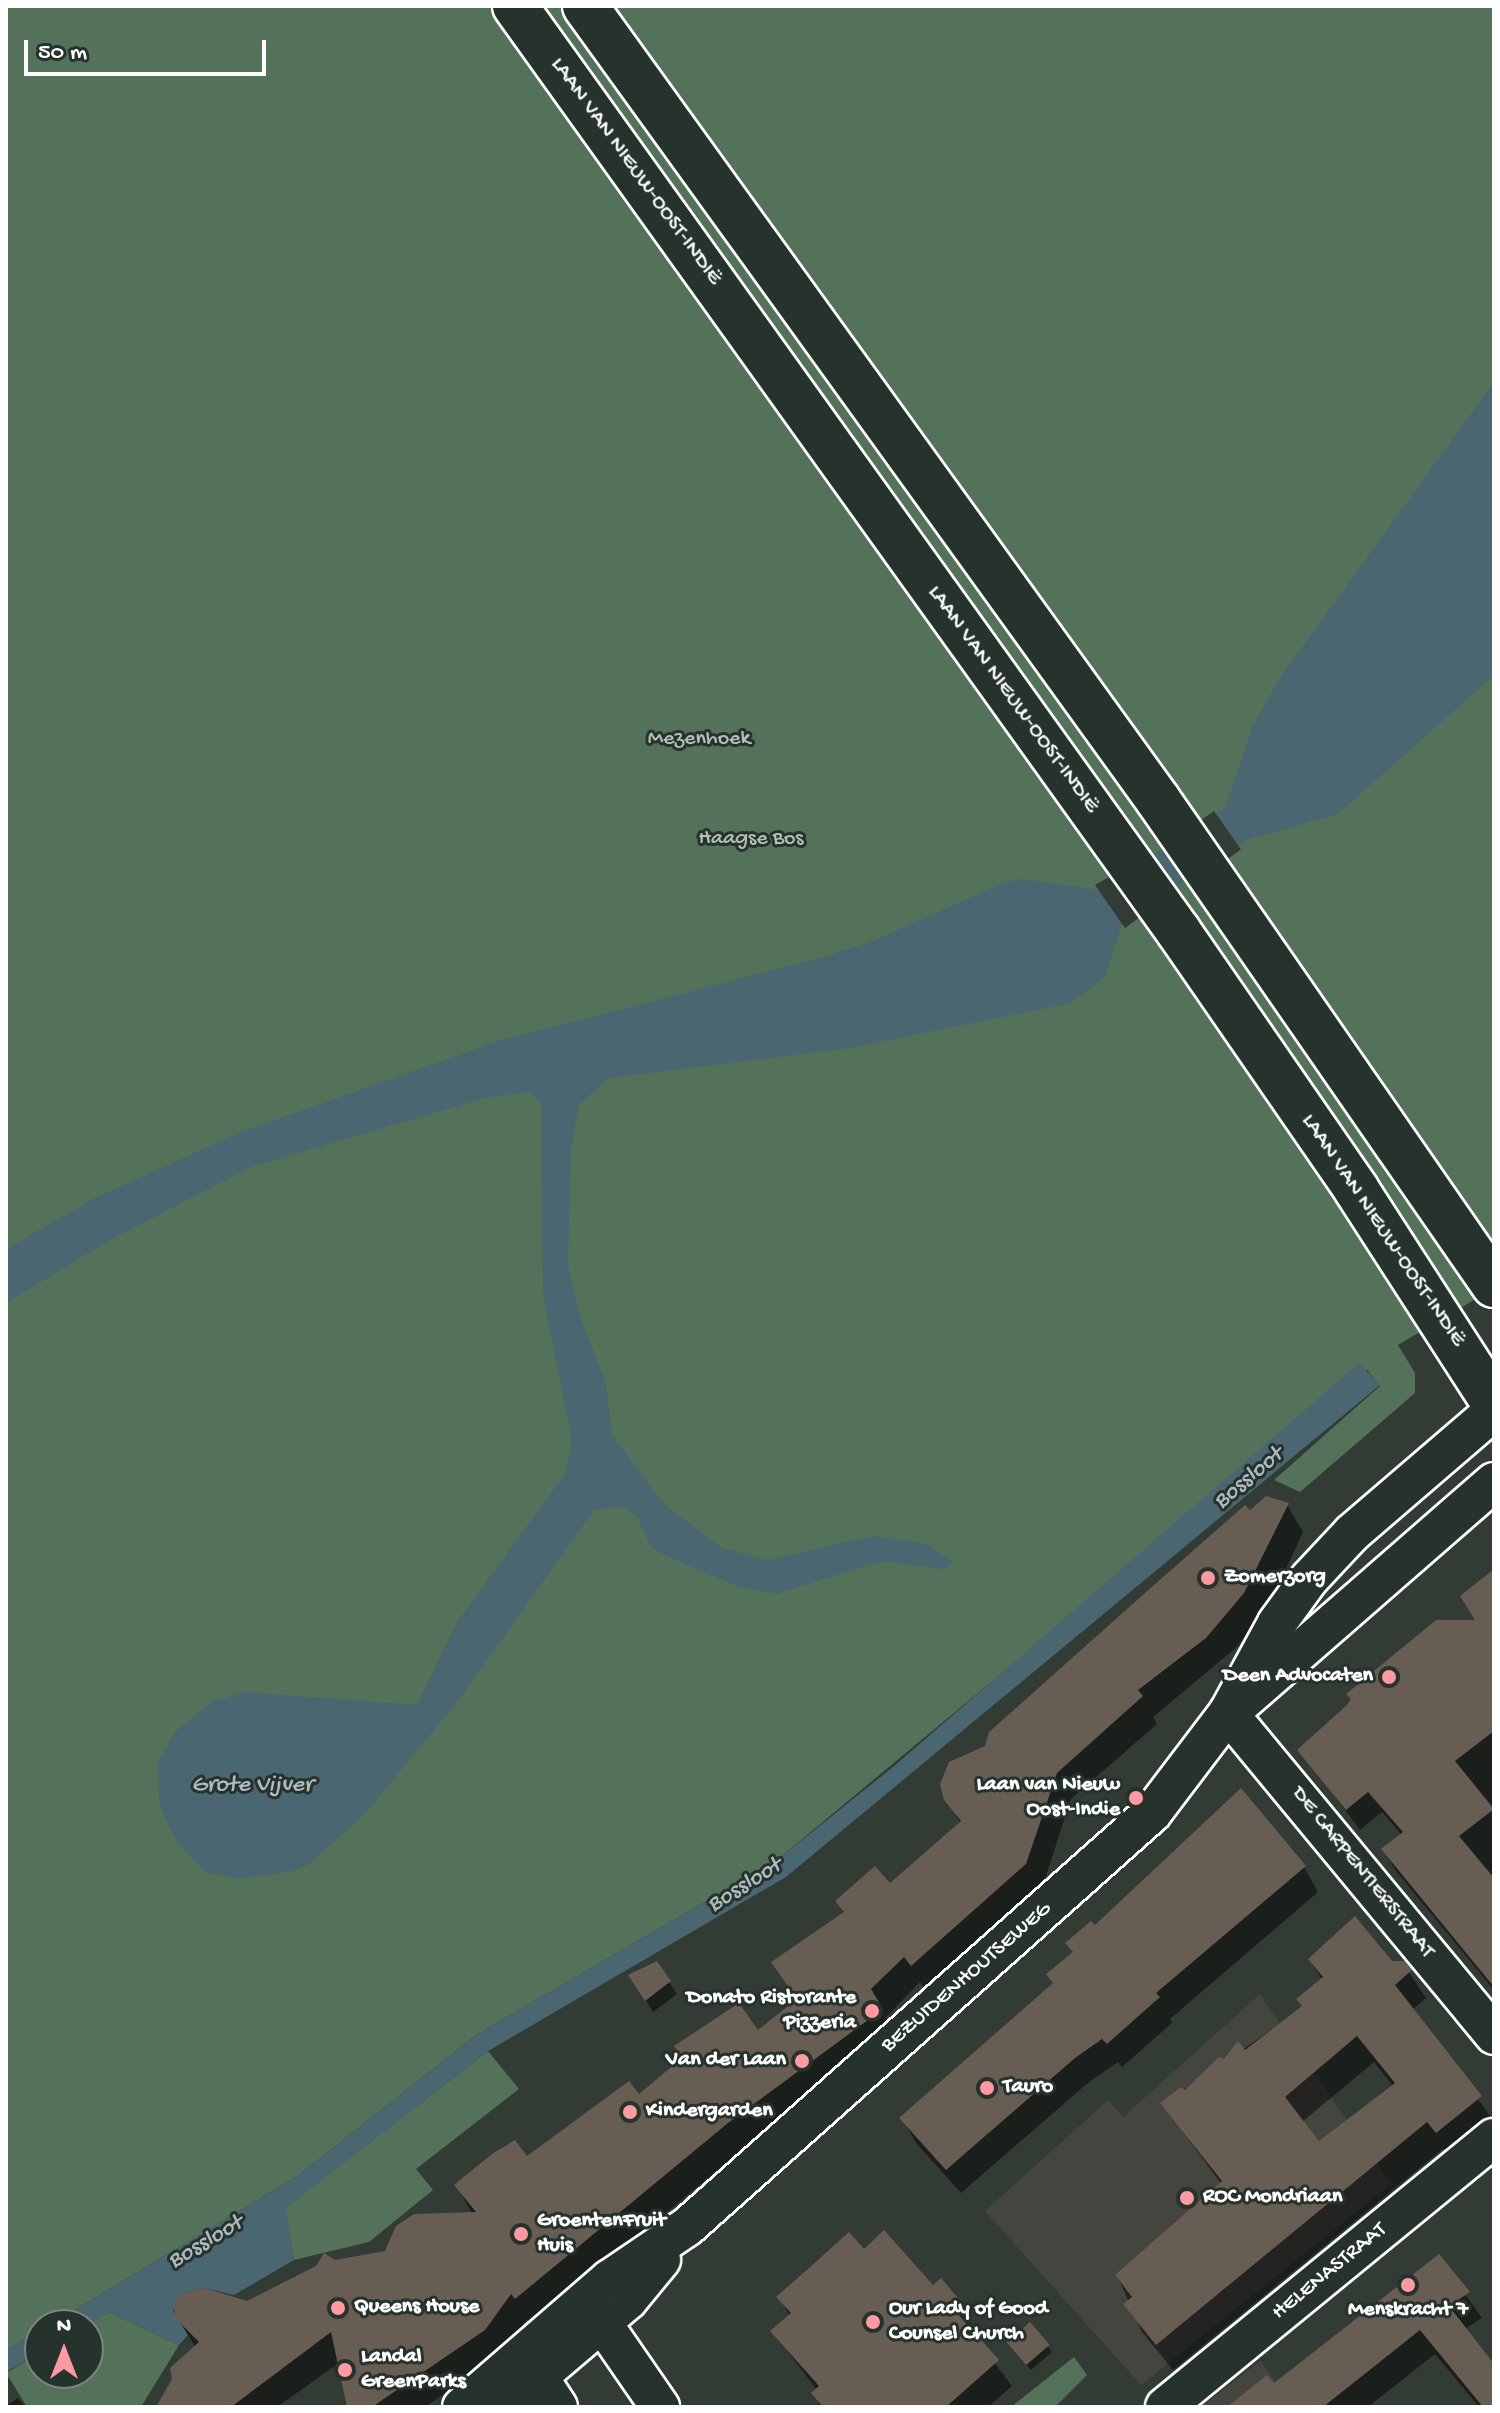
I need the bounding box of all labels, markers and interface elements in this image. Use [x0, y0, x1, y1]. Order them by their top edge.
scale bar [28, 24, 270, 74]
text: 50 m [38, 39, 87, 68]
street label: LAAN VAN NIEUW-OOST-INDIË [543, 53, 727, 291]
street label: LAAN VAN NIEUW-OOST-INDIË [920, 581, 1104, 819]
park label: Mezenhoek [648, 727, 750, 753]
park label: Haagse Bos [699, 827, 803, 853]
street label: LAAN VAN NIEUW-OOST-INDIË [1294, 1110, 1470, 1352]
water label: Bossloot [1208, 1441, 1290, 1517]
place label: Zomerzorg [1224, 1565, 1326, 1591]
marker: Zomerzorg [1199, 1569, 1217, 1587]
place label: Deen Advocaten [1223, 1664, 1373, 1690]
marker: Deen Advocaten [1380, 1668, 1398, 1686]
water label: Grote Vijver [192, 1772, 312, 1800]
place label: Laan van Nieuw Oost-Indie [976, 1772, 1120, 1824]
street label: DE CARPENTIERSTRAAT [1285, 1782, 1439, 1964]
marker: Laan van Nieuw Oost-Indie [1127, 1789, 1145, 1807]
water label: Bossloot [702, 1852, 788, 1920]
street label: BEZUIDENHOUTSEWEG [877, 1897, 1057, 2059]
place label: Donato Ristorante Pizzeria [686, 1985, 856, 2036]
marker: Donato Ristorante Pizzeria [863, 2002, 881, 2020]
place label: Van der Laan [666, 2048, 786, 2074]
marker: Van der Laan [793, 2052, 811, 2070]
place label: Tauro [1003, 2075, 1053, 2101]
marker: Tauro [978, 2079, 996, 2097]
place label: Kindergarden [646, 2099, 773, 2125]
marker: Kindergarden [621, 2103, 639, 2121]
place label: ROC Mondriaan [1203, 2185, 1342, 2211]
marker: ROC Mondriaan [1178, 2189, 1196, 2207]
place label: GroentenFruit Huis [537, 2208, 666, 2260]
water label: Bossloot [163, 2209, 249, 2277]
street label: HELENASTRAAT [1267, 2218, 1393, 2326]
marker: GroentenFruit Huis [512, 2225, 530, 2243]
marker: Menskracht 7 [1399, 2276, 1417, 2294]
place label: Queens House [354, 2295, 479, 2321]
place label: Our Lady of Good Counsel Church [889, 2296, 1048, 2348]
place label: Menskracht 7 [1348, 2298, 1468, 2324]
marker: Queens House [329, 2299, 347, 2317]
north arrow [24, 2309, 104, 2389]
marker: Our Lady of Good Counsel Church [864, 2313, 882, 2331]
text: N [57, 2314, 71, 2340]
place label: Landal GreenParks [361, 2344, 466, 2396]
marker: Landal GreenParks [336, 2361, 354, 2379]

